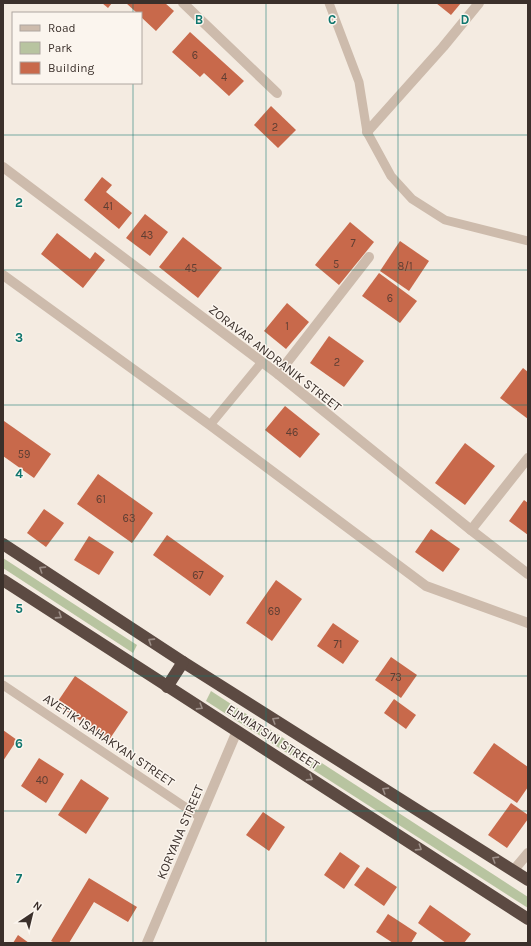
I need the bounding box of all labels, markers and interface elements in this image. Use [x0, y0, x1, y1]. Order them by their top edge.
legend [12, 12, 142, 84]
text: B [195, 12, 203, 27]
text: C [328, 12, 336, 27]
text: D [461, 12, 470, 27]
text: Road [48, 21, 76, 35]
text: Park [48, 41, 73, 55]
house number: 6 [192, 49, 198, 62]
text: Building [48, 61, 95, 75]
house number: 4 [221, 71, 227, 84]
house number: 2 [272, 121, 278, 134]
text: 2 [15, 195, 23, 210]
house number: 41 [103, 200, 113, 213]
house number: 43 [141, 229, 153, 242]
house number: 7 [350, 237, 356, 250]
house number: 5 [333, 258, 339, 271]
house number: 8/1 [397, 260, 413, 273]
house number: 45 [185, 262, 197, 275]
house number: 6 [387, 292, 393, 305]
street label: ZORAVAR ANDRANIK STREET [206, 302, 345, 415]
house number: 1 [285, 320, 289, 333]
text: 3 [15, 330, 23, 345]
house number: 2 [334, 356, 340, 369]
house number: 46 [286, 426, 298, 439]
house number: 59 [18, 448, 30, 461]
text: 4 [15, 466, 23, 481]
house number: 61 [96, 493, 106, 506]
house number: 63 [123, 512, 135, 525]
one-way arrow [39, 567, 46, 574]
house number: 67 [192, 569, 204, 582]
text: 5 [15, 601, 23, 616]
house number: 69 [268, 605, 280, 618]
one-way arrow [55, 612, 62, 619]
one-way arrow [148, 638, 155, 645]
house number: 71 [334, 638, 342, 651]
house number: 73 [390, 671, 402, 684]
street label: AVETIK ISAHAKYAN STREET [41, 690, 178, 790]
street label: EJMIATSIN STREET [224, 701, 323, 773]
one-way arrow [196, 703, 203, 710]
one-way arrow [272, 717, 279, 725]
text: 6 [15, 736, 23, 751]
one-way arrow [306, 773, 313, 780]
house number: 40 [36, 774, 48, 787]
street label: KORYANA STREET [153, 782, 207, 881]
one-way arrow [382, 787, 389, 794]
one-way arrow [415, 843, 422, 851]
one-way arrow [492, 856, 499, 864]
text: 7 [16, 871, 23, 886]
north arrow [12, 894, 52, 934]
text: N [30, 899, 44, 914]

